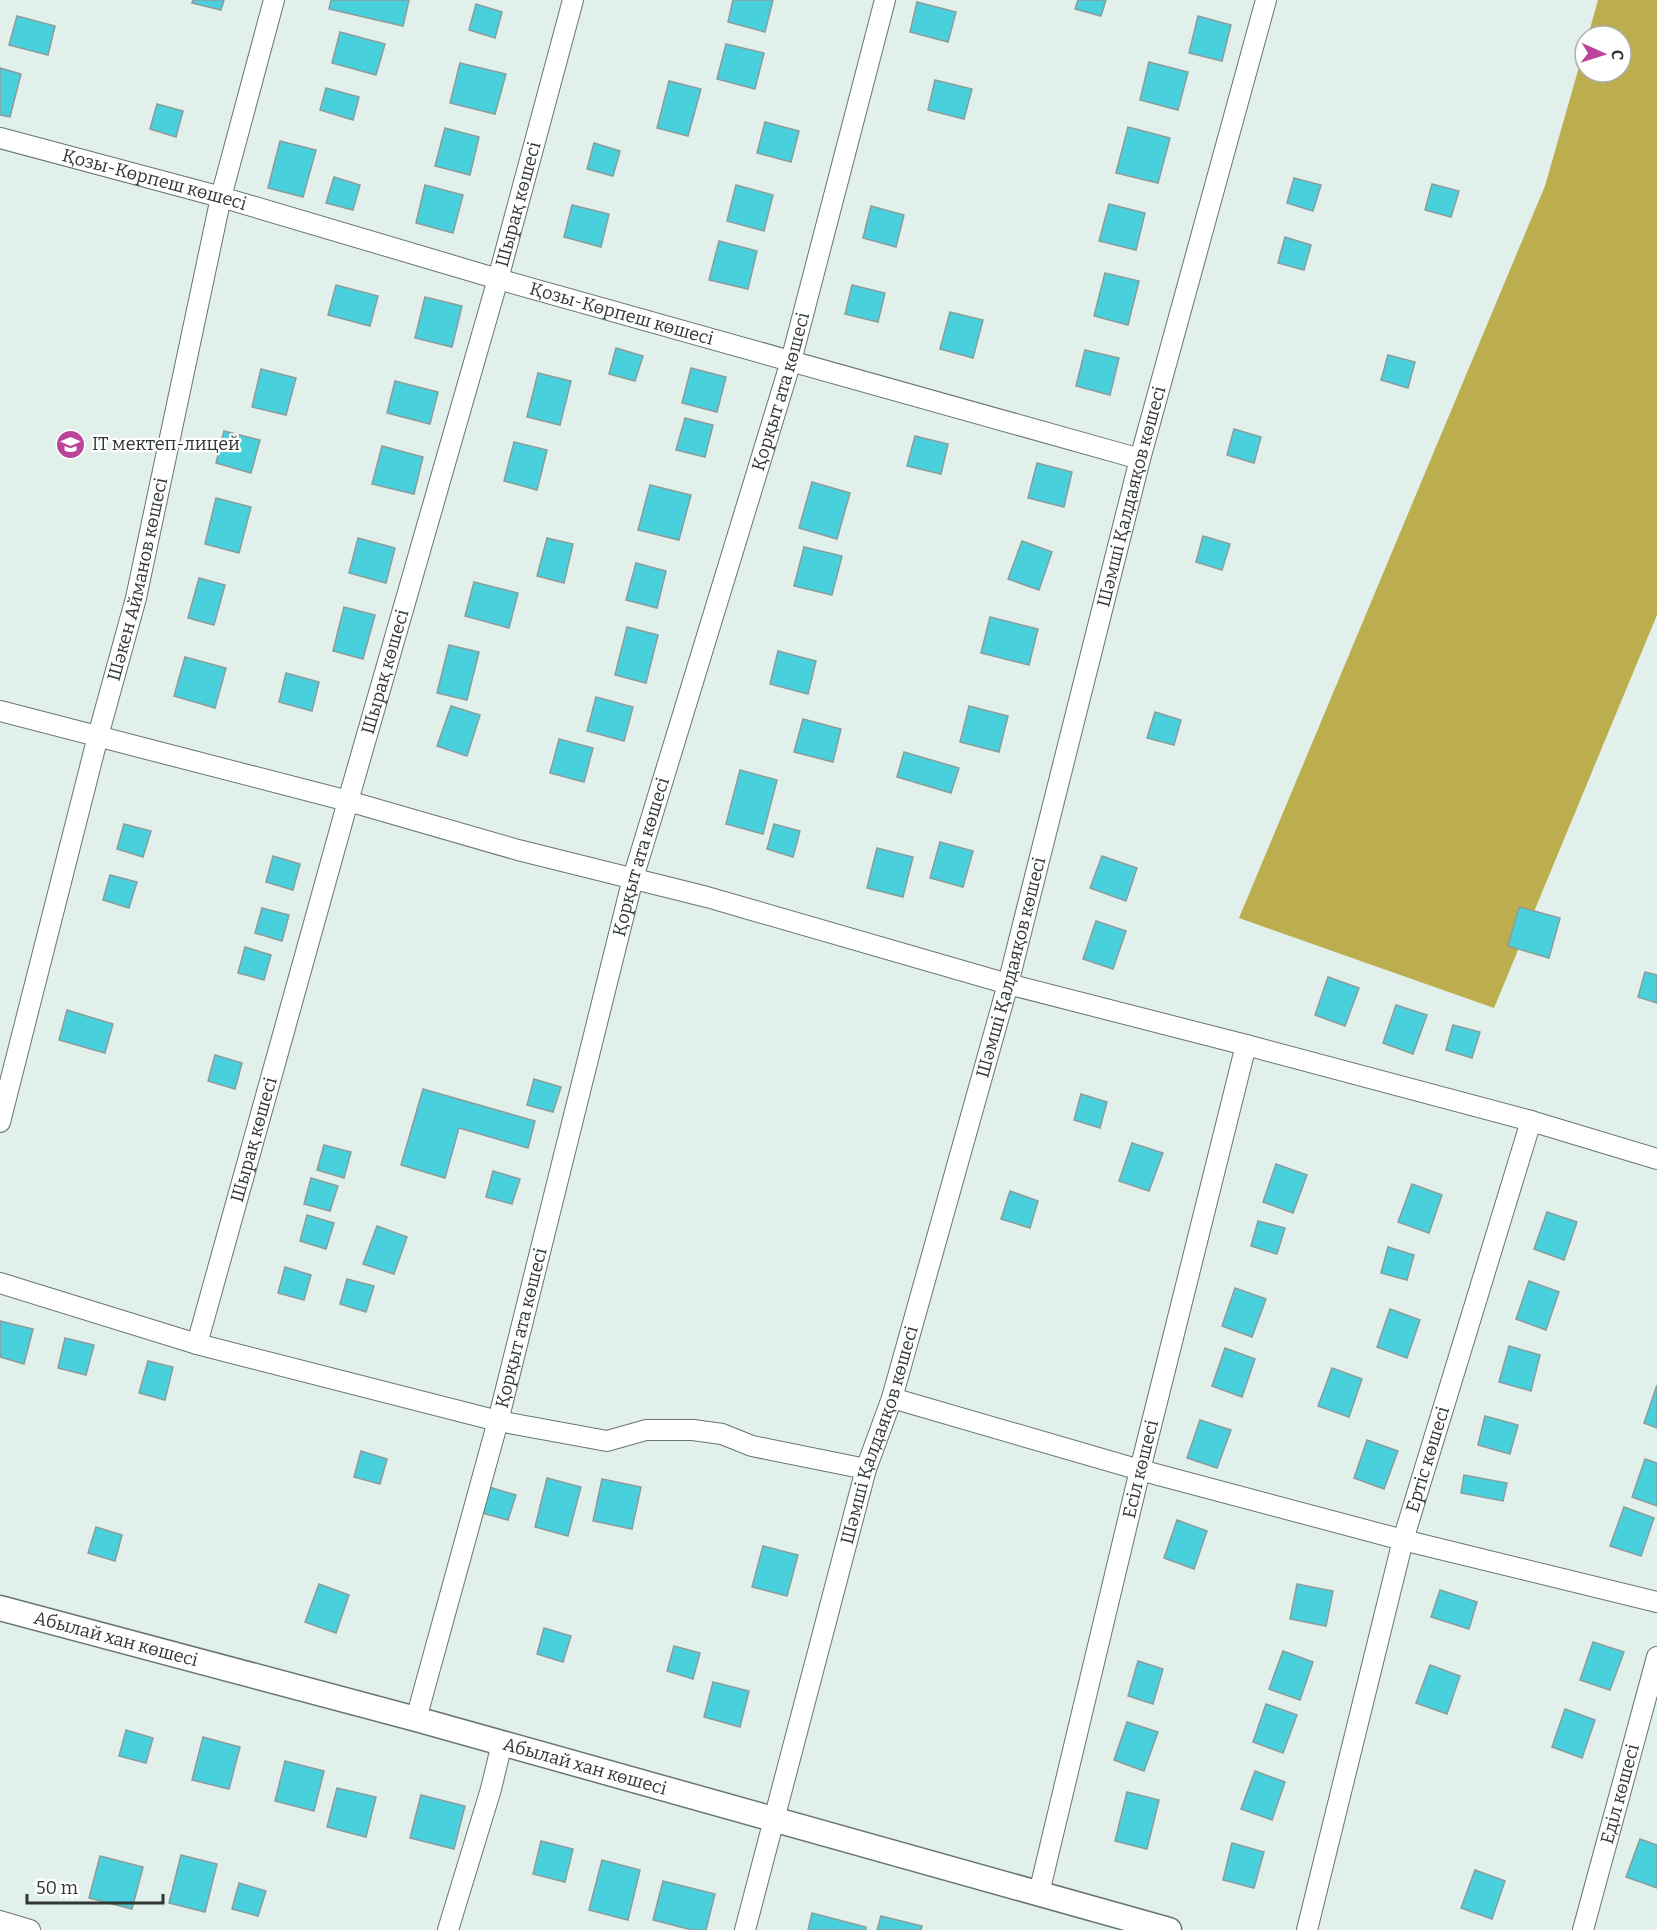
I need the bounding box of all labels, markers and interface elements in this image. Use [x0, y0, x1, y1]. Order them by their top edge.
north arrow [1573, 24, 1633, 84]
text: С [1608, 49, 1627, 60]
street label: Шырақ көшесі [491, 139, 545, 269]
street label: Қозы-Көрпеш көшесі [60, 144, 249, 215]
street label: Қозы-Көрпеш көшесі [527, 277, 716, 350]
street label: Қорқыт ата көшесі [747, 310, 814, 474]
street label: Шәмші Қалдаяқов көшесі [1092, 384, 1170, 609]
school or university icon: IT мектеп-лицей [55, 428, 87, 460]
place label: IT мектеп-лицей [92, 433, 240, 455]
street label: Шәкен Айманов көшесі [103, 476, 172, 683]
street label: Шырақ көшесі [357, 607, 413, 737]
street label: Қорқыт ата көшесі [608, 775, 674, 939]
street label: Шәмші Қалдаяқов көшесі [971, 855, 1050, 1080]
street label: Шырақ көшесі [226, 1075, 282, 1205]
street label: Қорқыт ата көшесі [491, 1246, 552, 1410]
street label: Шәмші Қалдаяқов көшесі [836, 1323, 923, 1546]
street label: Ертіс көшесі [1401, 1404, 1454, 1515]
street label: Есіл көшесі [1118, 1418, 1163, 1520]
street label: Абылай хан көшесі [31, 1607, 200, 1671]
street label: Абылай хан көшесі [501, 1733, 669, 1800]
street label: Еділ көшесі [1596, 1742, 1644, 1846]
scale bar [27, 1867, 164, 1905]
text: 50 m [36, 1877, 78, 1899]

